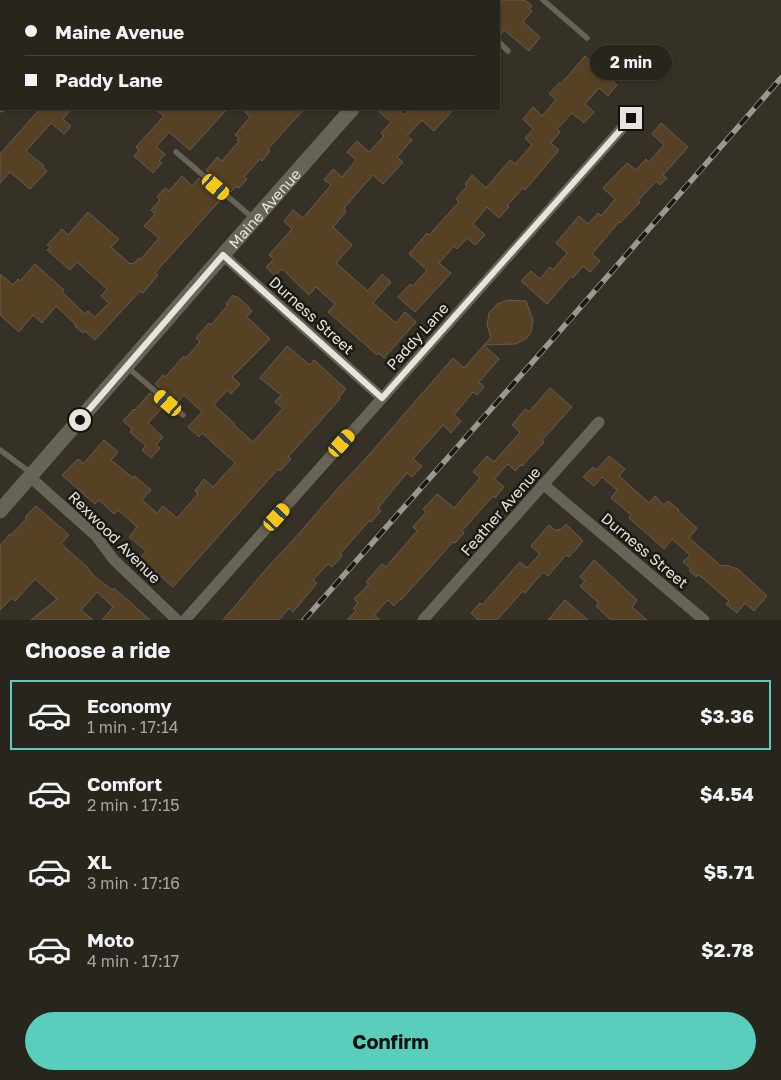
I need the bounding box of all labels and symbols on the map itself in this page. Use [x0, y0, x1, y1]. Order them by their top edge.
callout: 2 min [590, 46, 672, 80]
route end [620, 107, 642, 129]
street label: Maine Avenue [224, 164, 304, 252]
car [199, 171, 232, 203]
street label: Durness Street [266, 272, 358, 358]
street label: Paddy Lane [382, 299, 452, 373]
car [151, 387, 184, 419]
route start [69, 409, 91, 431]
car [326, 427, 357, 459]
street label: Feather Avenue [456, 463, 544, 559]
street label: Rexwood Avenue [65, 487, 165, 587]
car [261, 501, 292, 533]
street label: Durness Street [598, 509, 692, 591]

